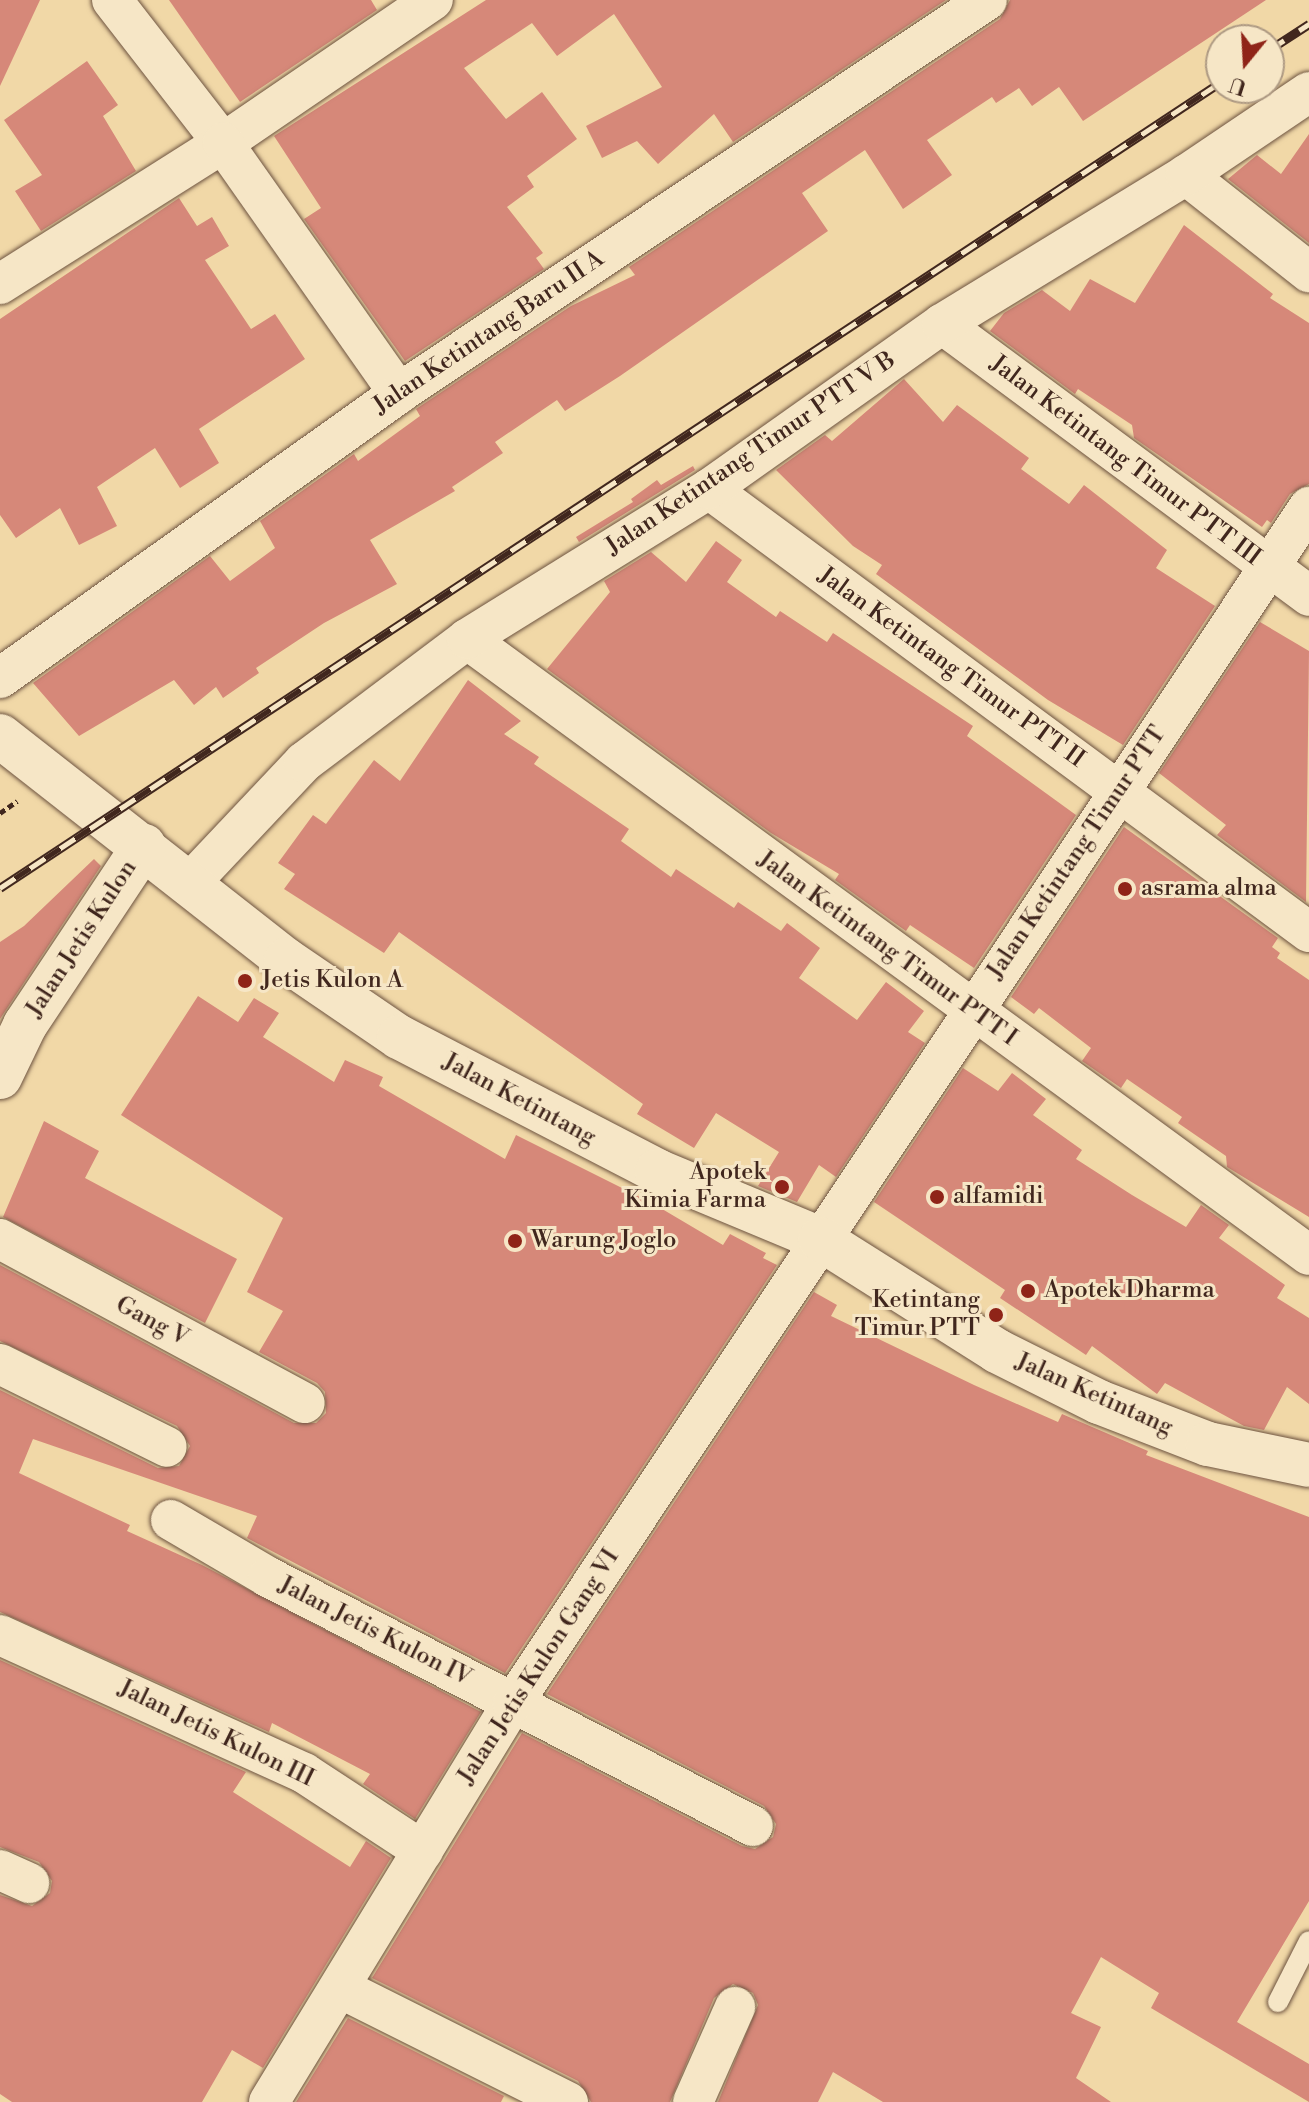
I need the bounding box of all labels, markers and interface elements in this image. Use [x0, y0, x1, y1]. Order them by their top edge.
north arrow [1205, 24, 1285, 104]
text: U [1226, 70, 1250, 101]
street label: Jalan Ketintang Baru II A [368, 245, 610, 421]
street label: Jalan Ketintang Timur PTT V B [601, 346, 901, 562]
street label: Jalan Ketintang Timur PTT III [984, 350, 1266, 572]
street label: Jalan Ketintang Timur PTT II [812, 562, 1090, 774]
street label: Jalan Ketintang Timur PTT [981, 721, 1173, 985]
street label: Jalan Ketintang Timur PTT I [752, 845, 1022, 1053]
street label: Jalan Jetis Kulon [20, 855, 144, 1023]
place label: asrama alma [1141, 875, 1277, 903]
marker: asrama alma [1116, 880, 1134, 898]
place label: Jetis Kulon A [261, 967, 403, 995]
marker: Jetis Kulon A [236, 972, 254, 990]
street label: Jalan Ketintang [438, 1048, 600, 1152]
place label: Apotek Kimia Farma [624, 1159, 766, 1215]
marker: Apotek Kimia Farma [773, 1178, 791, 1196]
place label: alfamidi [953, 1183, 1044, 1211]
marker: alfamidi [928, 1188, 946, 1206]
place label: Warung Joglo [531, 1227, 677, 1255]
marker: Warung Joglo [506, 1232, 524, 1250]
place label: Apotek Dharma [1044, 1277, 1215, 1305]
marker: Apotek Dharma [1019, 1282, 1037, 1300]
place label: Ketintang Timur PTT [855, 1287, 980, 1343]
street label: Gang V [111, 1291, 193, 1353]
marker: Ketintang Timur PTT [987, 1306, 1005, 1324]
street label: Jalan Ketintang [1011, 1348, 1177, 1442]
street label: Jalan Jetis Kulon Gang VI [452, 1544, 626, 1790]
street label: Jalan Jetis Kulon IV [274, 1571, 476, 1693]
street label: Jalan Jetis Kulon III [114, 1674, 318, 1794]

